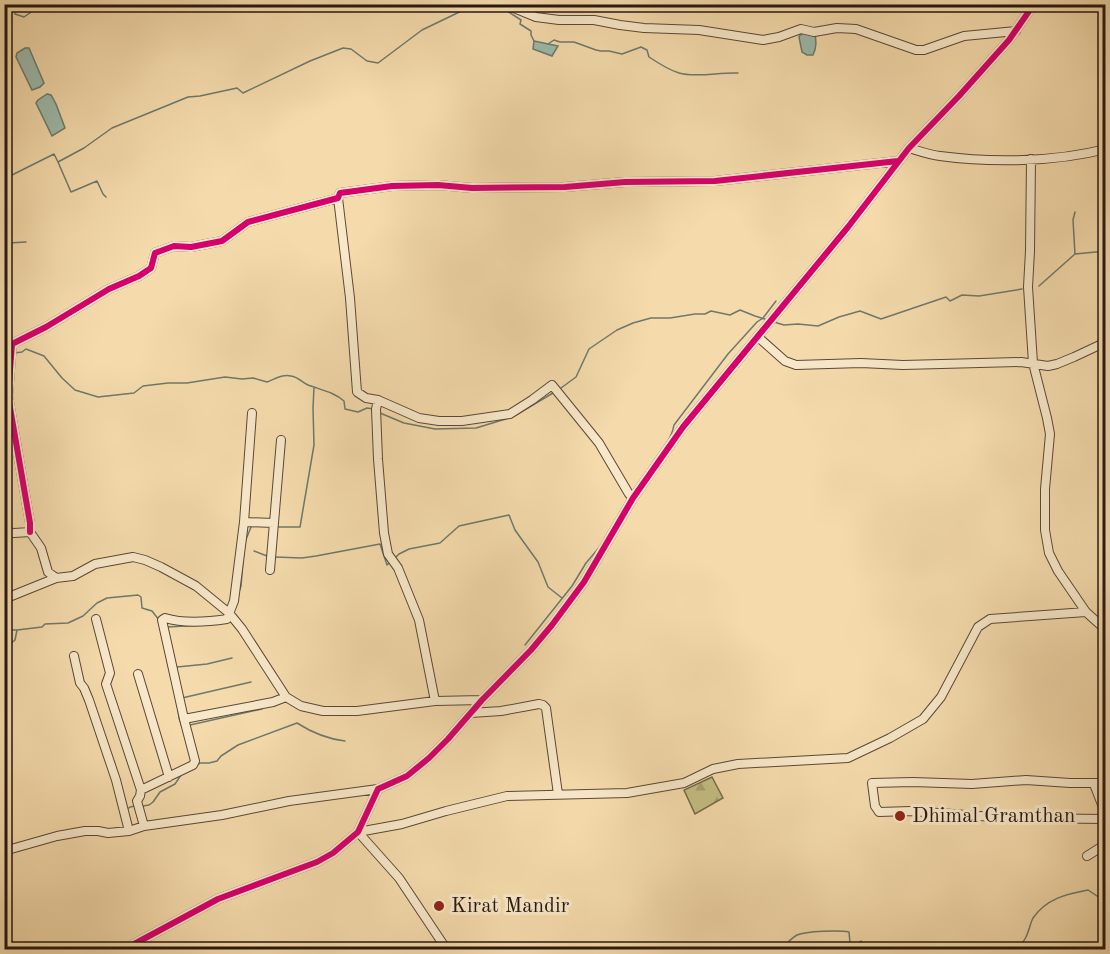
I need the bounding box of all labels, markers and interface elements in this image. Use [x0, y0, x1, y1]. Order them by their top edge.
place label: Dhimal Gramthan [912, 806, 1075, 827]
marker: Dhimal Gramthan [893, 809, 907, 823]
place label: Kirat Mandir [451, 896, 570, 917]
marker: Kirat Mandir [432, 899, 446, 913]

